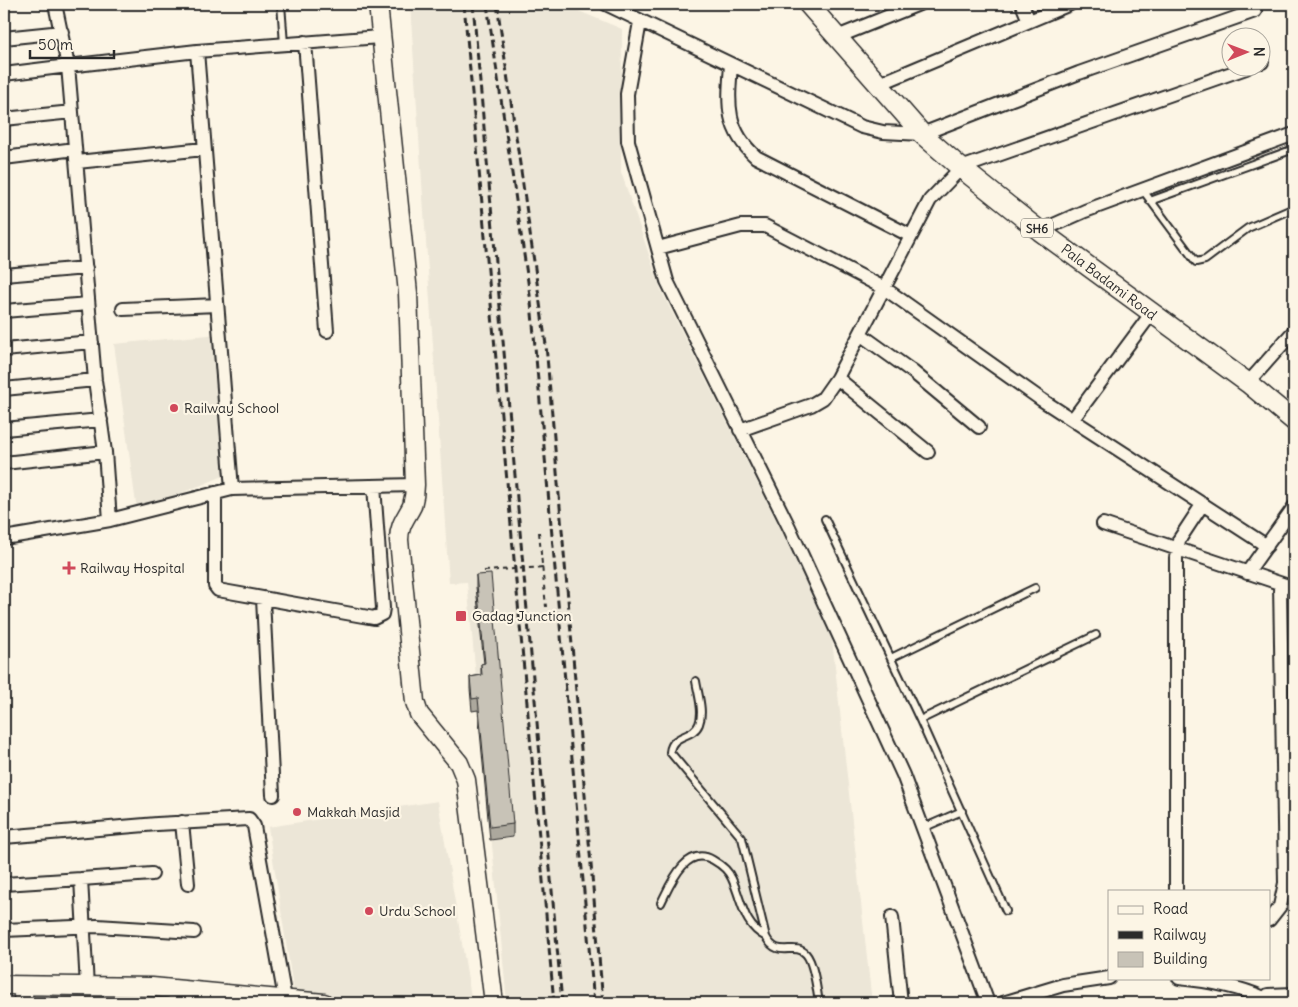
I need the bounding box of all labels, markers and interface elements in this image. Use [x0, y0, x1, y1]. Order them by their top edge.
scale bar [30, 28, 114, 60]
north arrow [1220, 28, 1270, 78]
text: 50 m [38, 35, 73, 54]
text: N [1250, 47, 1268, 57]
road number: SH6 [1021, 218, 1053, 238]
street label: Pala Badami Road [1057, 240, 1161, 324]
place label: Railway School [184, 399, 279, 417]
marker: Railway School [168, 402, 180, 414]
place label: Railway Hospital [80, 559, 185, 577]
marker: Railway Hospital [62, 561, 76, 575]
place label: Gadag Junction [472, 607, 572, 625]
marker: Gadag Junction [454, 609, 468, 623]
place label: Makkah Masjid [307, 803, 400, 821]
marker: Makkah Masjid [291, 806, 303, 818]
legend [1108, 890, 1270, 980]
text: Road [1153, 899, 1188, 918]
place label: Urdu School [379, 902, 456, 920]
marker: Urdu School [363, 905, 375, 917]
text: Railway [1153, 925, 1207, 944]
text: Building [1153, 949, 1208, 968]

